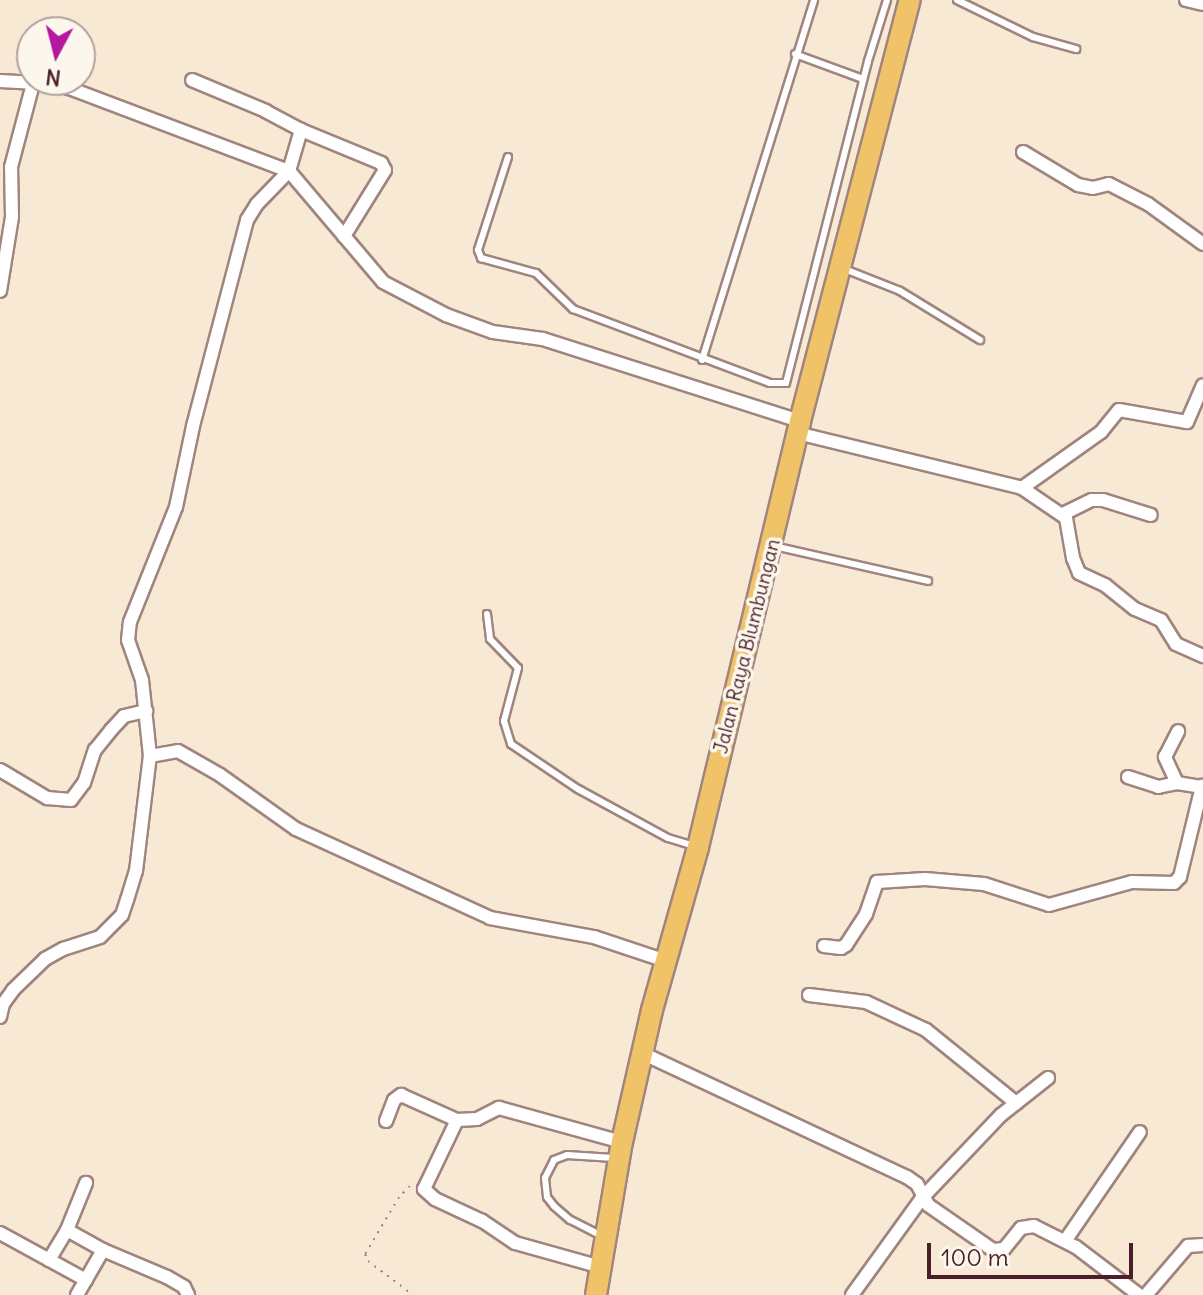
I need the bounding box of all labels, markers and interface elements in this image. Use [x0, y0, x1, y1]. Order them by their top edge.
north arrow [16, 16, 96, 96]
text: N [44, 63, 63, 93]
street label: Jalan Raya Blumbungan [708, 536, 784, 756]
scale bar [931, 1227, 1137, 1277]
text: 100 m [941, 1242, 1009, 1272]

